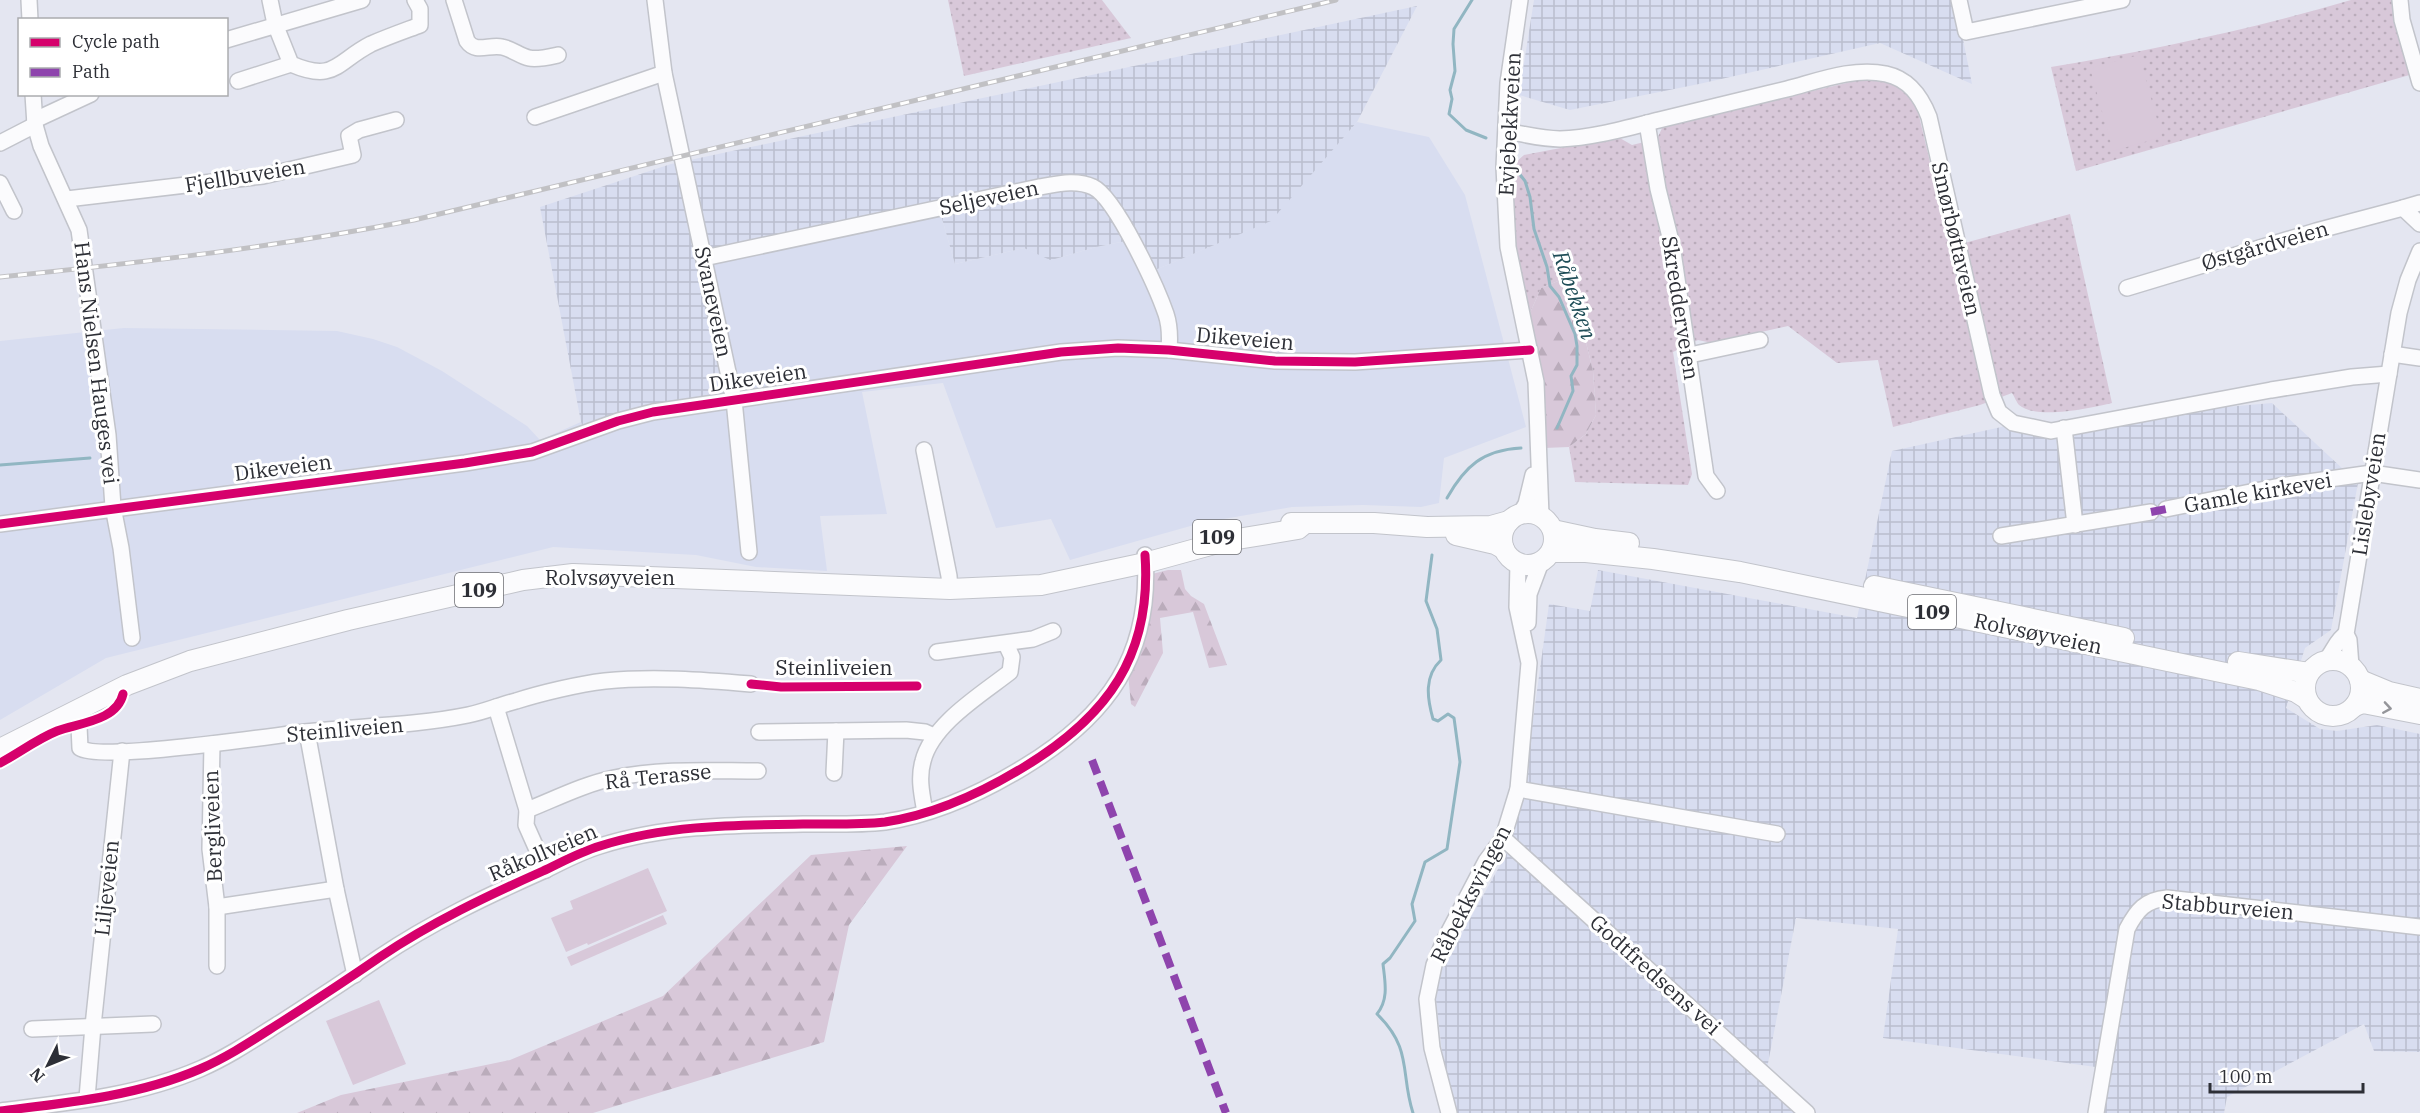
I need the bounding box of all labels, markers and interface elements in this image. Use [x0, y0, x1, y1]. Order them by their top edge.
legend [18, 18, 228, 96]
text: Cycle path [72, 30, 160, 53]
street label: Evjebekkveien [1491, 51, 1527, 197]
text: Path [72, 60, 110, 83]
street label: Fjellbuveien [182, 152, 307, 198]
street label: Smørbøttaveien [1926, 159, 1988, 319]
street label: Seljeveien [936, 173, 1041, 221]
street label: Østgårdveien [2198, 214, 2331, 277]
street label: Skredderveien [1656, 234, 1706, 382]
street label: Hans Nielsen Hauges vei [68, 240, 126, 486]
street label: Svaneveien [689, 244, 739, 360]
water label: Råbekken [1546, 246, 1604, 344]
street label: Dikeveien [1195, 320, 1295, 356]
street label: Dikeveien [707, 356, 808, 398]
street label: Lislebyveien [2344, 430, 2392, 558]
street label: Dikeveien [232, 447, 333, 487]
street label: Gamle kirkevei [2182, 465, 2334, 519]
road number: 109 [1193, 520, 1241, 554]
street label: Rolvsøyveien [545, 563, 675, 591]
road number: 109 [455, 573, 503, 607]
road number: 109 [1908, 595, 1956, 629]
street label: Rolvsøyveien [1972, 606, 2105, 660]
street label: Steinliveien [775, 653, 893, 681]
one-way arrow [2383, 701, 2392, 713]
street label: Steinliveien [285, 710, 405, 748]
street label: Rå Terasse [603, 756, 712, 796]
street label: Bergliveien [196, 769, 228, 883]
street label: Råkollveien [484, 817, 601, 888]
street label: Råbekksvingen [1423, 820, 1517, 967]
street label: Liljeveien [87, 838, 125, 937]
street label: Stabburveien [2161, 886, 2295, 926]
street label: Godtfredsens vei [1584, 908, 1727, 1041]
north arrow [18, 1035, 78, 1095]
scale bar [2210, 1056, 2363, 1094]
text: N [25, 1064, 49, 1087]
text: 100 m [2219, 1065, 2273, 1088]

